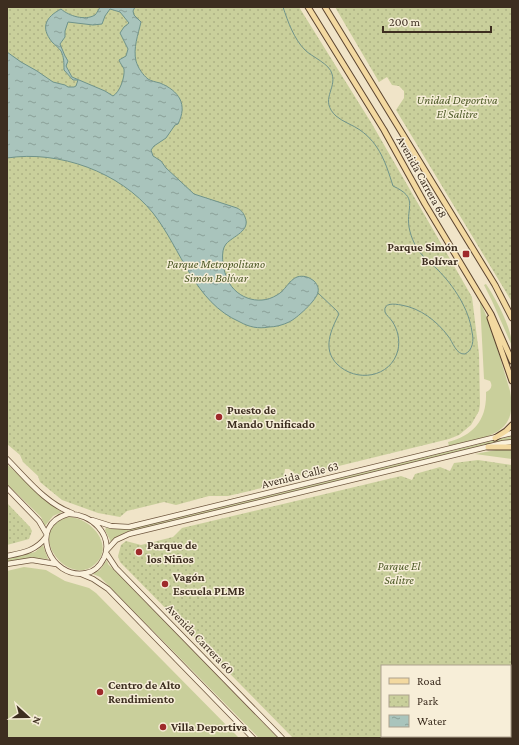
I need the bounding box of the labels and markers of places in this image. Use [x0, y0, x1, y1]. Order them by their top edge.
place label: Parque Simón Bolívar [387, 240, 458, 268]
marker: Parque Simón Bolívar [461, 249, 471, 259]
place label: Puesto de Mando Unificado [227, 403, 315, 431]
marker: Puesto de Mando Unificado [214, 412, 224, 422]
place label: Parque de los Niños [147, 538, 197, 566]
marker: Parque de los Niños [134, 547, 144, 557]
place label: Vagón Escuela PLMB [172, 570, 245, 598]
marker: Vagón Escuela PLMB [160, 579, 170, 589]
place label: Centro de Alto Rendimiento [108, 678, 181, 706]
marker: Centro de Alto Rendimiento [95, 687, 105, 697]
place label: Villa Deportiva [170, 720, 248, 734]
marker: Villa Deportiva [158, 722, 168, 732]

